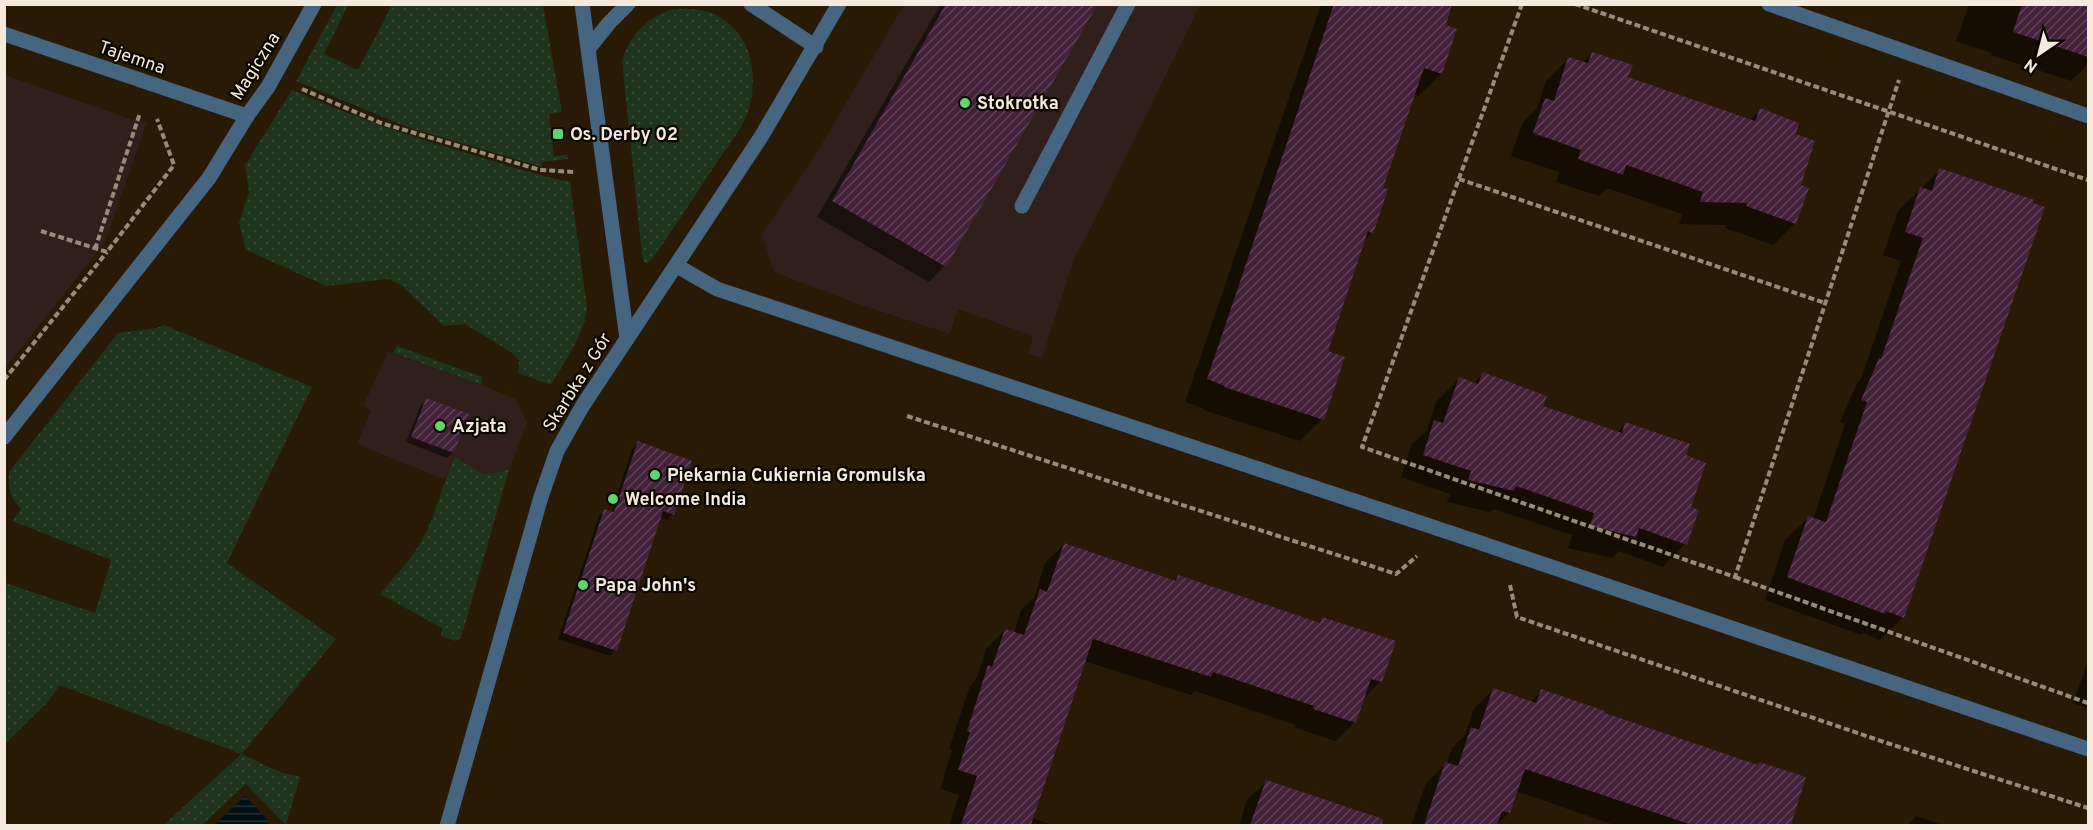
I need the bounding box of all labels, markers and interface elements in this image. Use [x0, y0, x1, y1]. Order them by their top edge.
north arrow [2009, 24, 2069, 84]
street label: Magiczna [226, 28, 286, 105]
street label: Tajemna [95, 36, 168, 81]
text: N [2021, 53, 2042, 76]
place label: Stokrotka [977, 93, 1059, 116]
marker: Stokrotka [958, 96, 972, 110]
place label: Os. Derby 02 [570, 124, 678, 147]
marker: Os. Derby 02 [551, 127, 565, 141]
street label: Skarbka z Gór [539, 329, 618, 436]
place label: Azjata [452, 416, 507, 439]
marker: Azjata [433, 419, 447, 433]
place label: Piekarnia Cukiernia Gromulska [667, 465, 926, 488]
marker: Piekarnia Cukiernia Gromulska [648, 468, 662, 482]
place label: Welcome India [625, 489, 746, 512]
marker: Welcome India [606, 492, 620, 506]
place label: Papa John's [595, 575, 696, 598]
marker: Papa John's [576, 578, 590, 592]

